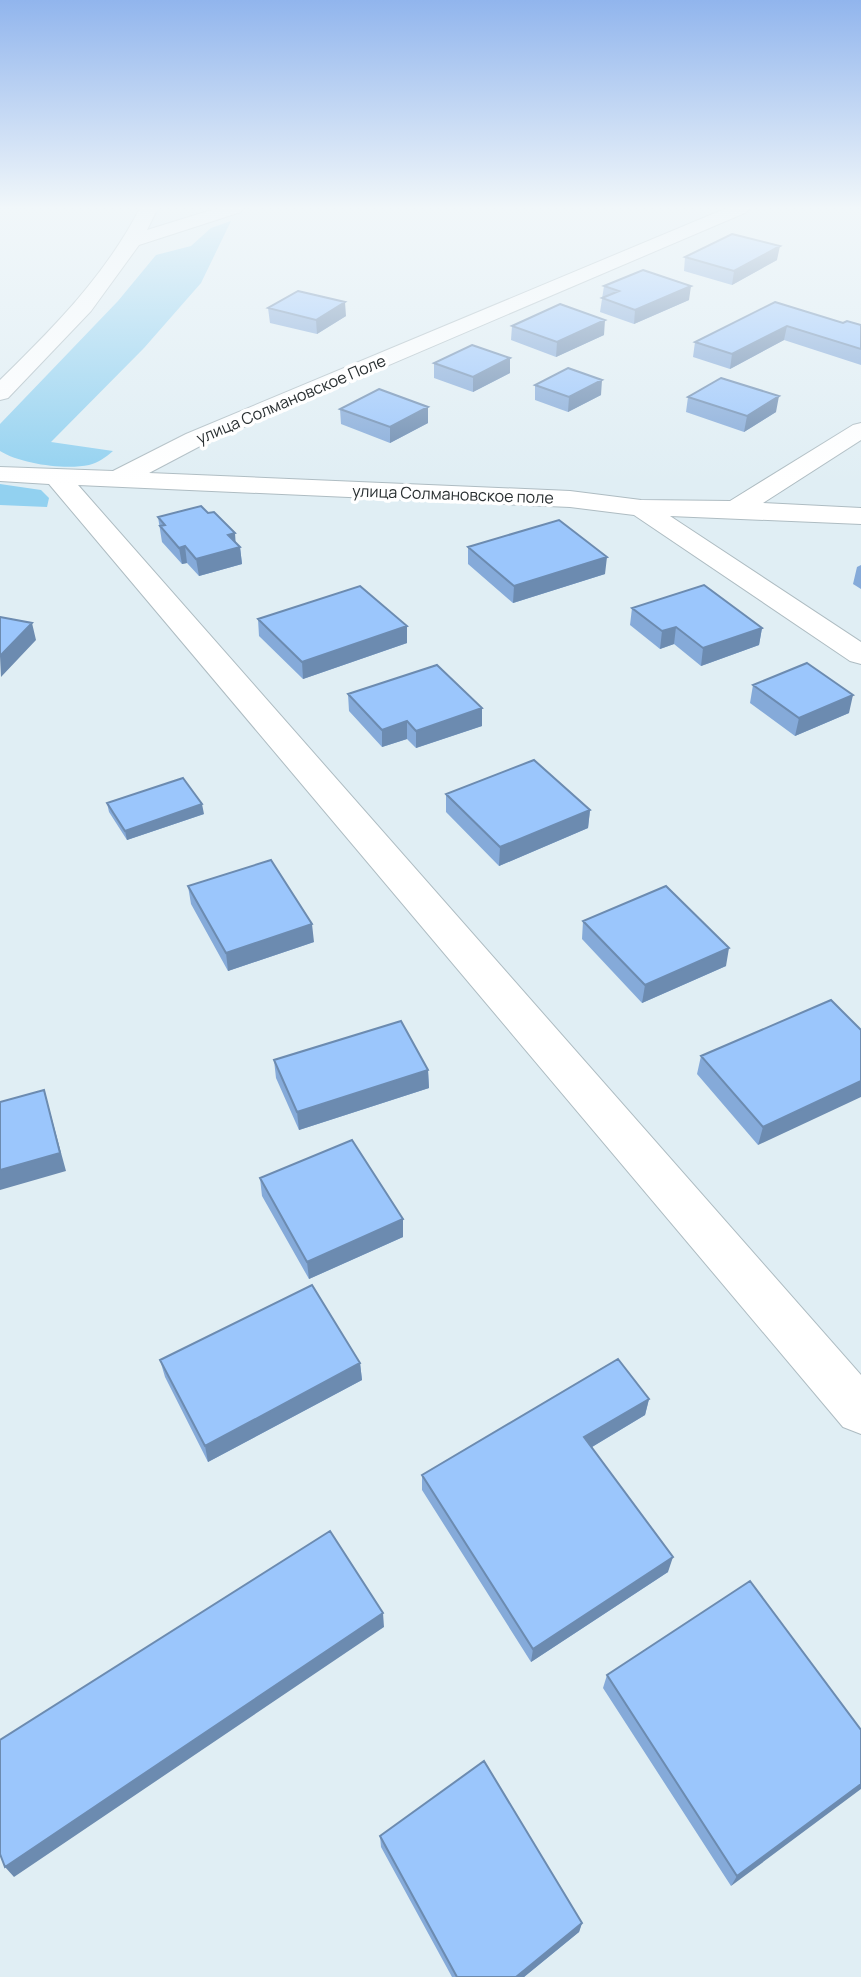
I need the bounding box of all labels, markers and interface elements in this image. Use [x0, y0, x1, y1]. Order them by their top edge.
street label: улица Солмановское Поле [193, 349, 389, 449]
street label: улица Солмановское поле [352, 479, 554, 509]

